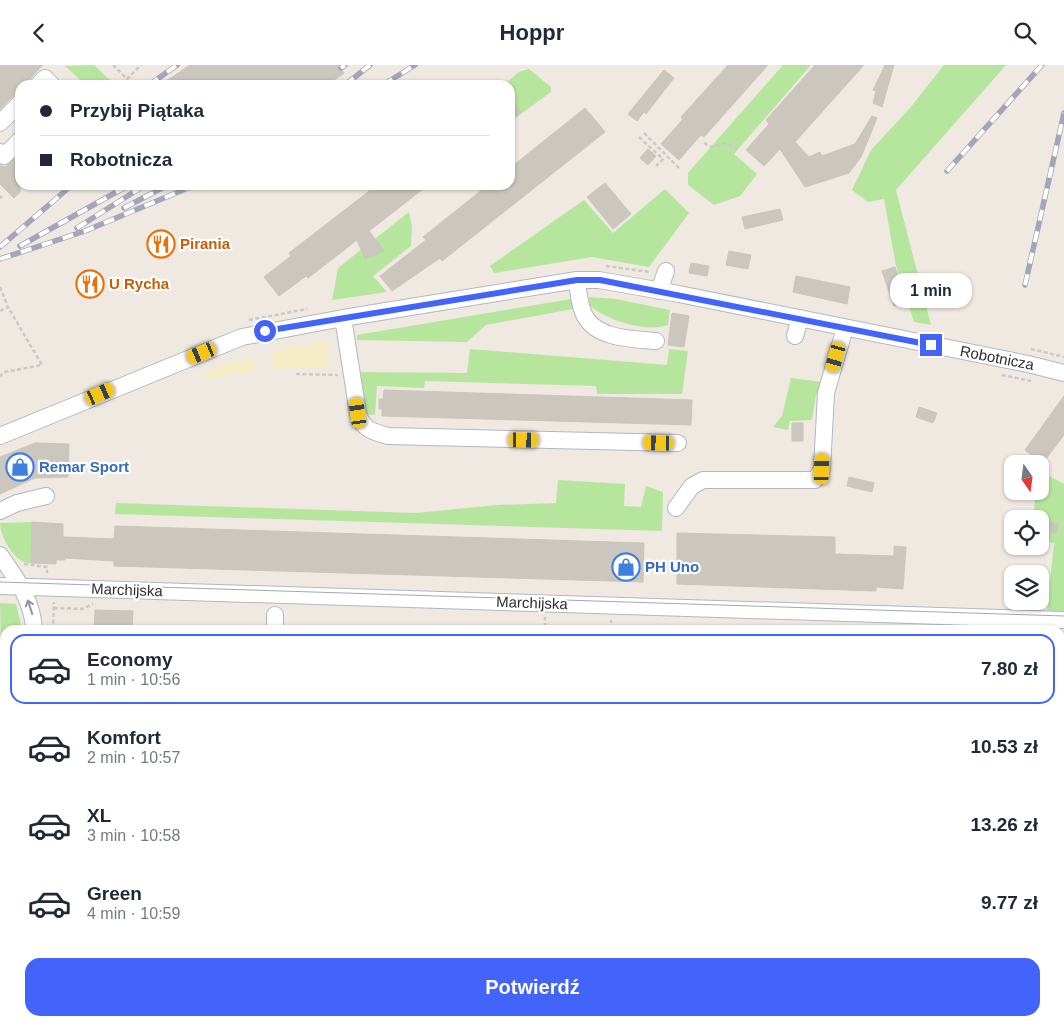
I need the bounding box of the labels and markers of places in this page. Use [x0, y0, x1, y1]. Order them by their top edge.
restaurant icon: Pirania [146, 229, 176, 259]
place label: Pirania [180, 235, 231, 252]
restaurant icon: U Rycha [75, 269, 105, 299]
place label: U Rycha [109, 275, 170, 292]
shop icon: Remar Sport [5, 452, 35, 482]
place label: Remar Sport [39, 458, 129, 475]
shop icon: PH Uno [611, 552, 641, 582]
place label: PH Uno [645, 558, 699, 575]

